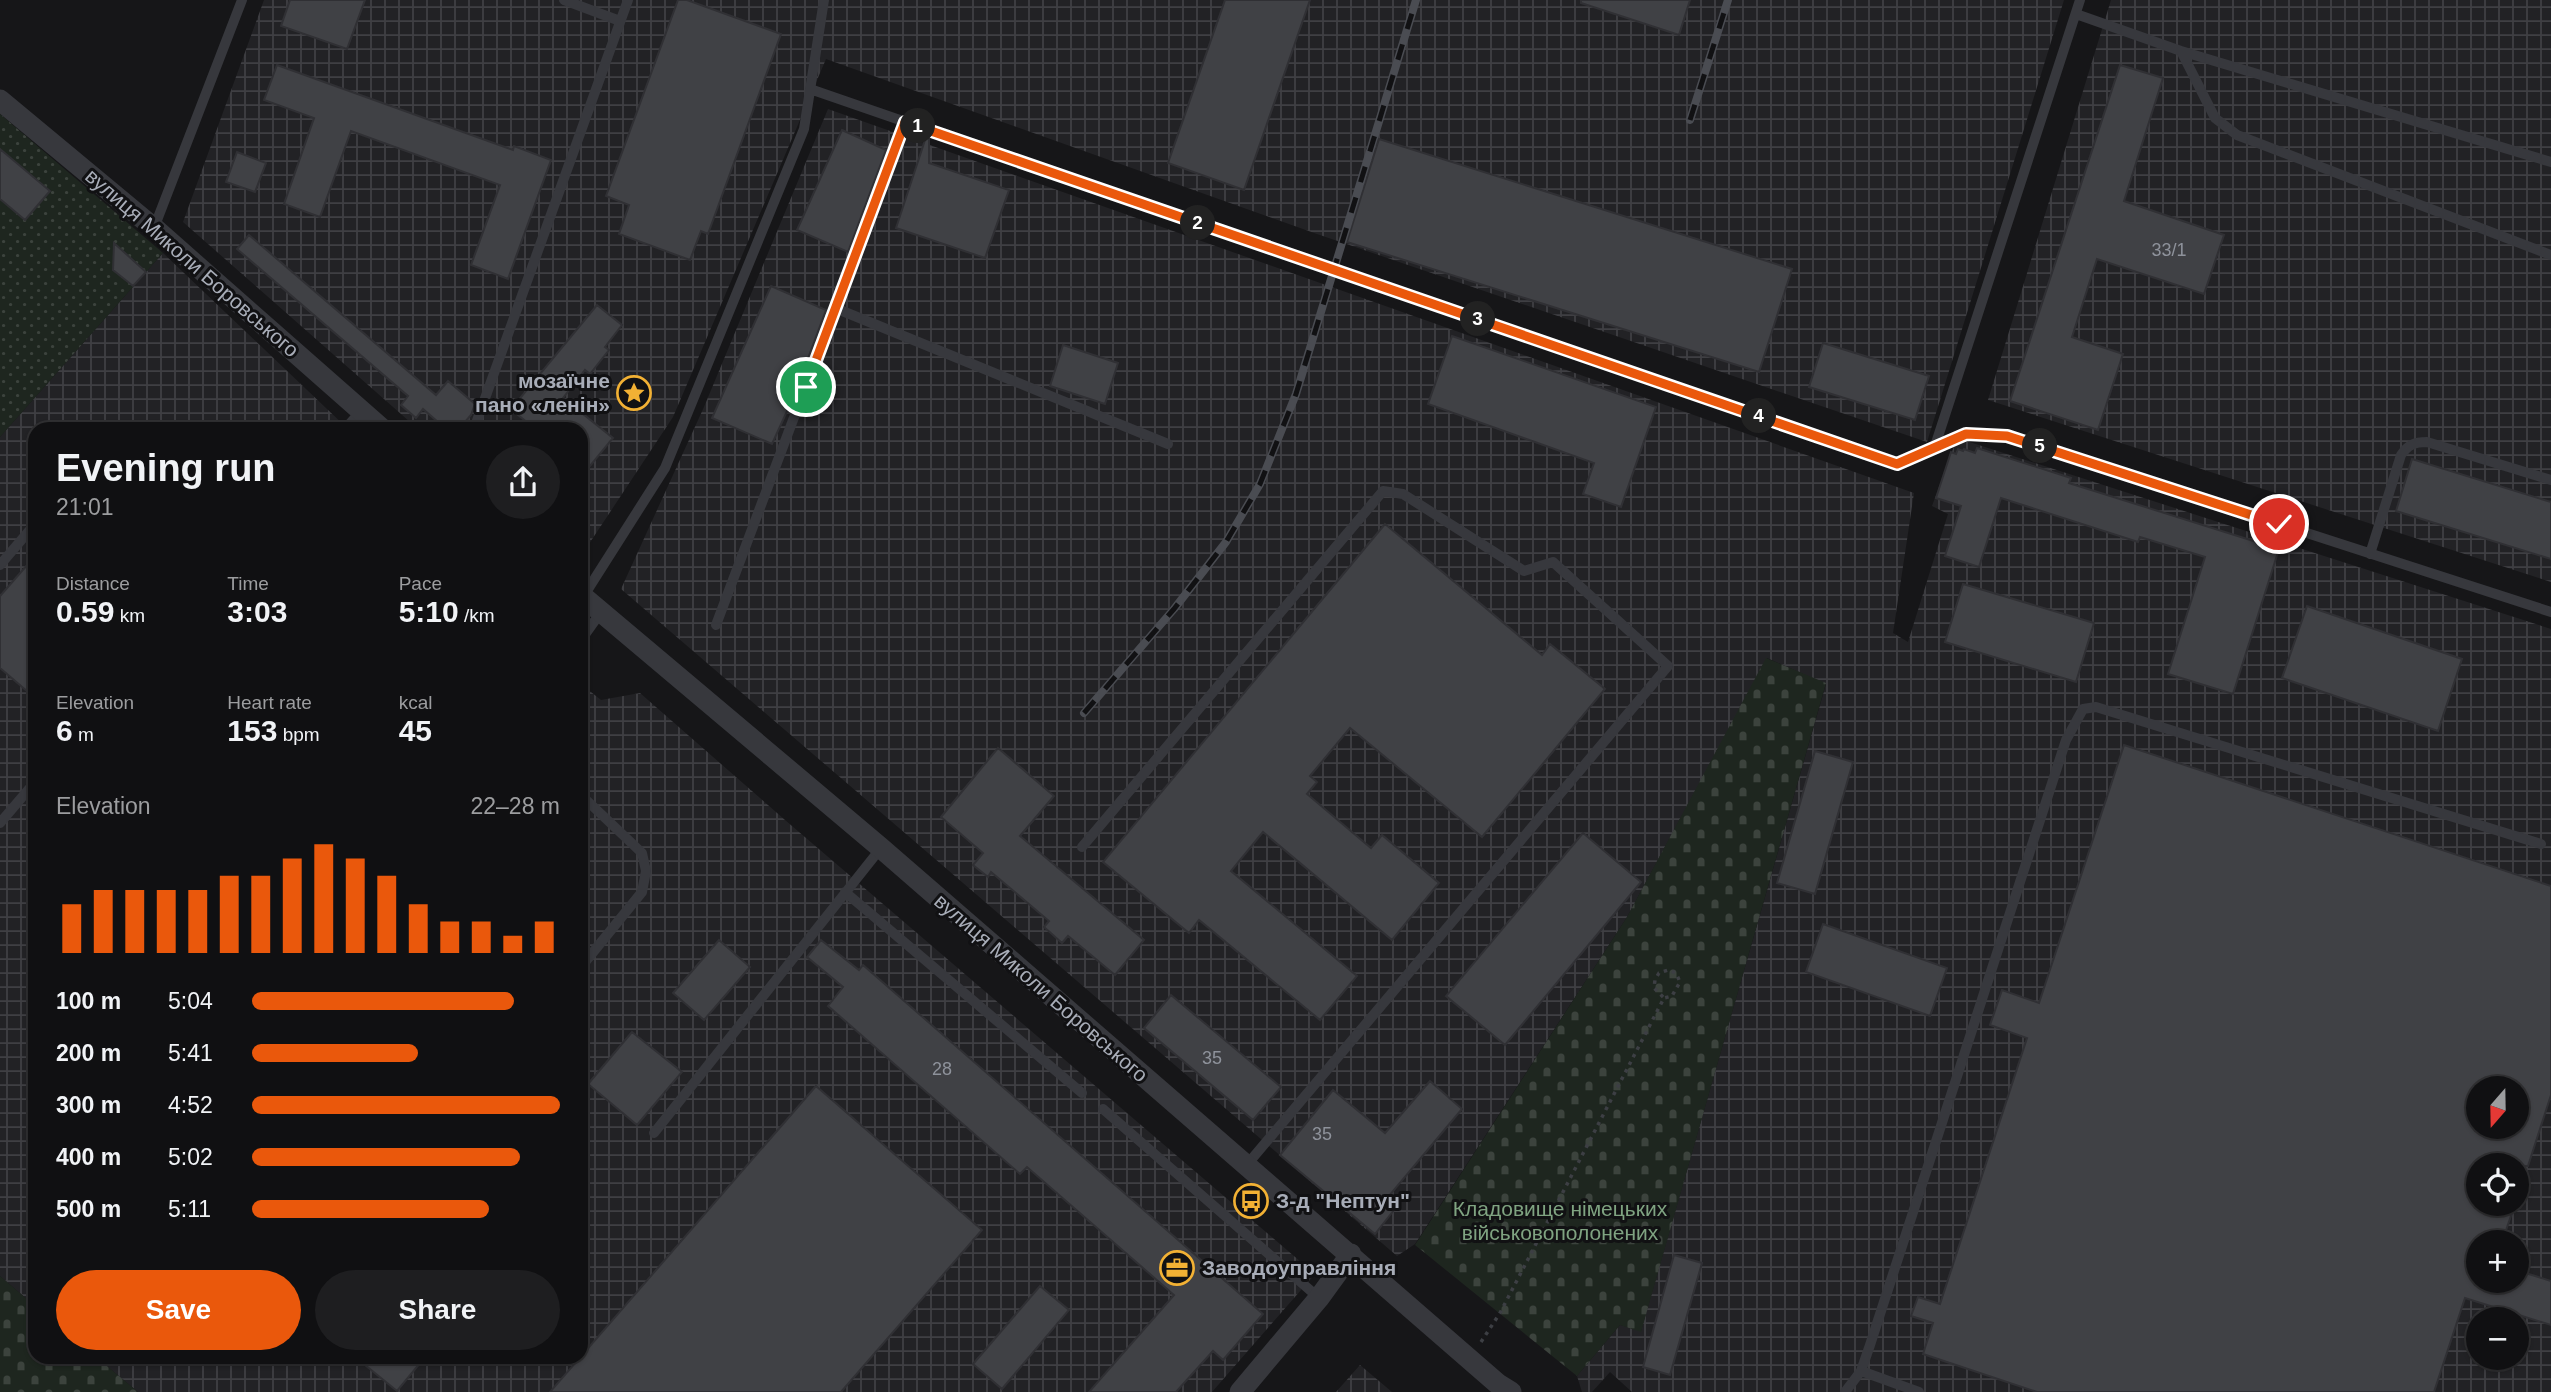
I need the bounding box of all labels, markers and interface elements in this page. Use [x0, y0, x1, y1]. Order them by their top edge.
pin: 1 [900, 108, 936, 144]
text: 1 [912, 115, 923, 136]
street label: вулиця Миколи Боровського [81, 164, 304, 361]
pin: 2 [1180, 206, 1216, 241]
text: 2 [1192, 212, 1203, 233]
house number: 33/1 [2151, 240, 2187, 260]
pin: 3 [1460, 302, 1496, 336]
text: 3 [1472, 308, 1483, 329]
pin [776, 357, 836, 417]
icon: arrive [787, 368, 825, 406]
place label: мозаїчне пано «ленін» [475, 369, 610, 416]
place icon: мозаїчне пано «ленін» [615, 374, 653, 412]
pin: 4 [1742, 398, 1776, 434]
text: 4 [1753, 405, 1764, 426]
pin: 5 [2022, 428, 2058, 464]
text: 5 [2034, 435, 2045, 456]
button: share [486, 445, 560, 519]
text: Evening run [56, 447, 276, 489]
text: 21:01 [56, 494, 114, 520]
pin [2249, 494, 2309, 554]
icon: check [2260, 505, 2298, 543]
text: Distance [56, 573, 130, 594]
text: Time [227, 573, 269, 594]
text: Pace [399, 573, 442, 594]
text: 0.59 [56, 595, 114, 628]
text: 3:03 [227, 595, 287, 628]
text: 5:10 [399, 595, 459, 628]
text: km [114, 605, 145, 626]
text: /km [459, 605, 495, 626]
text: Elevation [56, 692, 134, 713]
text: Heart rate [227, 692, 312, 713]
text: kcal [399, 692, 432, 713]
text: 6 [56, 714, 73, 747]
text: 153 [227, 714, 277, 747]
text: 45 [399, 714, 432, 747]
text: m [73, 724, 94, 745]
text: bpm [277, 724, 320, 745]
text: Elevation [56, 793, 151, 819]
text: 22–28 m [470, 793, 560, 819]
street label: вулиця Миколи Боровського [930, 889, 1153, 1086]
text: 100 m [56, 988, 121, 1014]
text: 5:04 [168, 988, 213, 1014]
text: 200 m [56, 1040, 121, 1066]
text: 5:41 [168, 1040, 213, 1066]
house number: 35 [1202, 1048, 1222, 1068]
house number: 28 [932, 1059, 952, 1079]
north arrow [2466, 1076, 2529, 1139]
map controls [2466, 1076, 2529, 1370]
text: 300 m [56, 1092, 121, 1118]
text: 4:52 [168, 1092, 213, 1118]
house number: 35 [1312, 1124, 1332, 1144]
text: 400 m [56, 1144, 121, 1170]
text: 5:02 [168, 1144, 213, 1170]
button: locate [2466, 1153, 2529, 1216]
bus stop icon: З-д "Нептун" [1232, 1182, 1270, 1220]
place label: З-д "Нептун" [1276, 1189, 1410, 1212]
text: 500 m [56, 1196, 121, 1222]
text: 5:11 [168, 1196, 211, 1222]
park label: Кладовище німецьких військовополонених [1453, 1197, 1668, 1244]
button: + [2466, 1230, 2529, 1293]
office icon: Заводоуправління [1158, 1249, 1196, 1287]
place label: Заводоуправління [1202, 1256, 1396, 1279]
button: Save [56, 1270, 301, 1350]
button: Share [315, 1270, 560, 1350]
button: − [2466, 1307, 2529, 1370]

